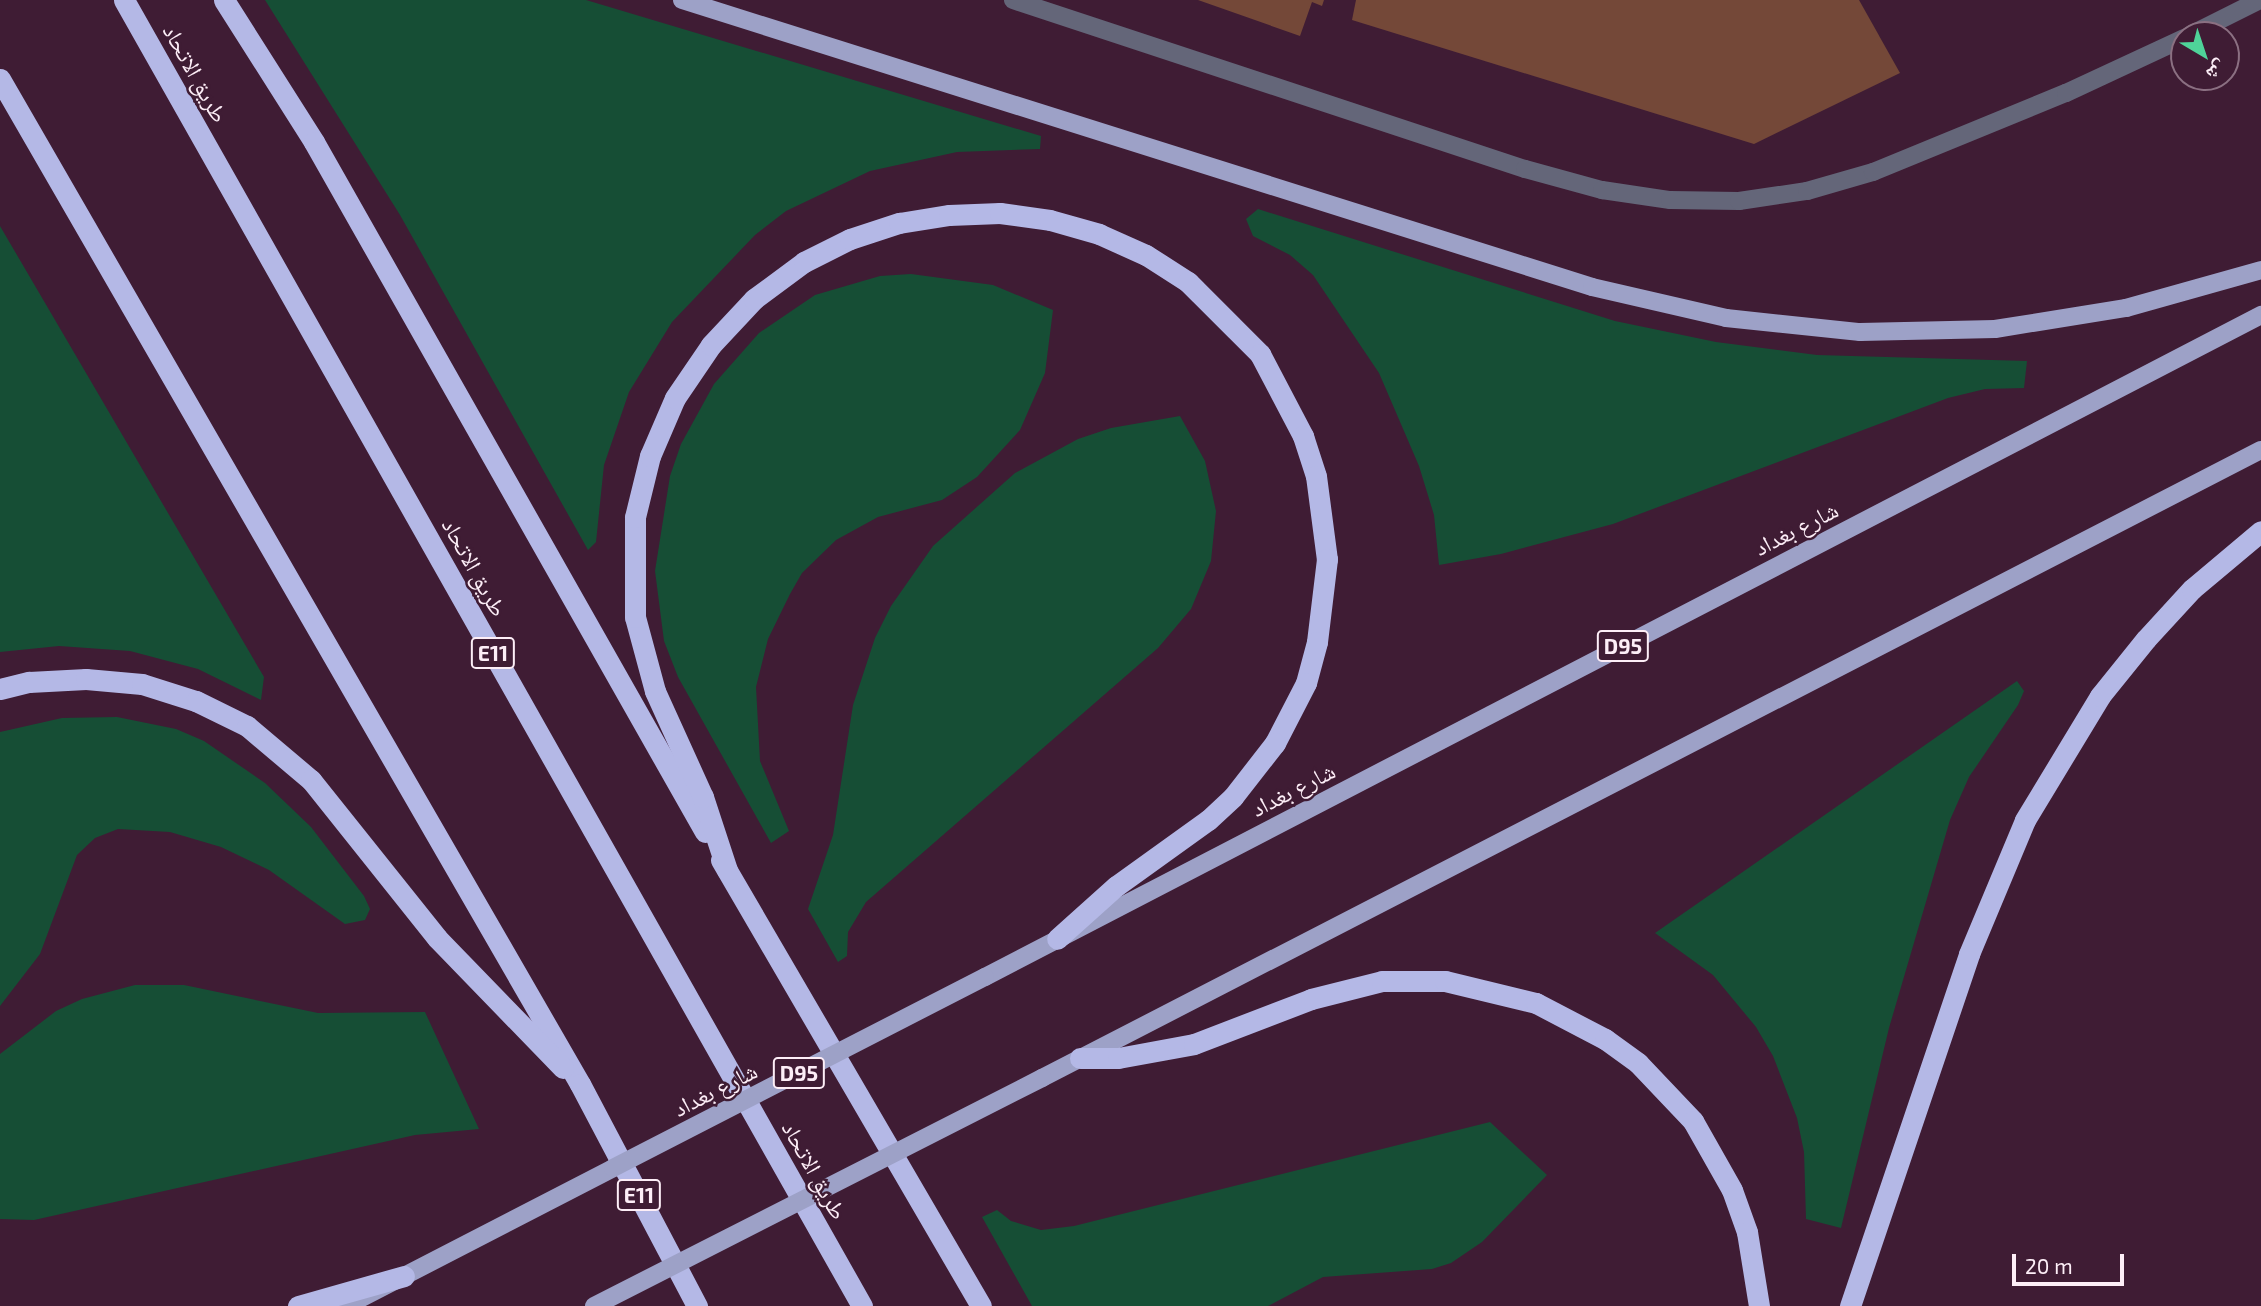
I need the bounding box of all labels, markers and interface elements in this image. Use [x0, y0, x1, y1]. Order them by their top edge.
street label: طريق الاتحاد [158, 19, 234, 127]
north arrow [2170, 21, 2240, 91]
text: ش [2202, 56, 2232, 86]
street label: شارع بغداد [1749, 495, 1843, 561]
street label: طريق الاتحاد [437, 513, 513, 621]
road number: D95 [1597, 628, 1649, 664]
road number: E11 [470, 636, 516, 670]
street label: شارع بغداد [1246, 756, 1340, 822]
street label: شارع بغداد [668, 1056, 762, 1122]
road number: D95 [773, 1056, 825, 1090]
street label: طريق الاتحاد [777, 1116, 853, 1224]
road number: E11 [616, 1178, 662, 1212]
scale bar [2016, 1240, 2128, 1284]
text: 20 m [2025, 1253, 2073, 1278]

